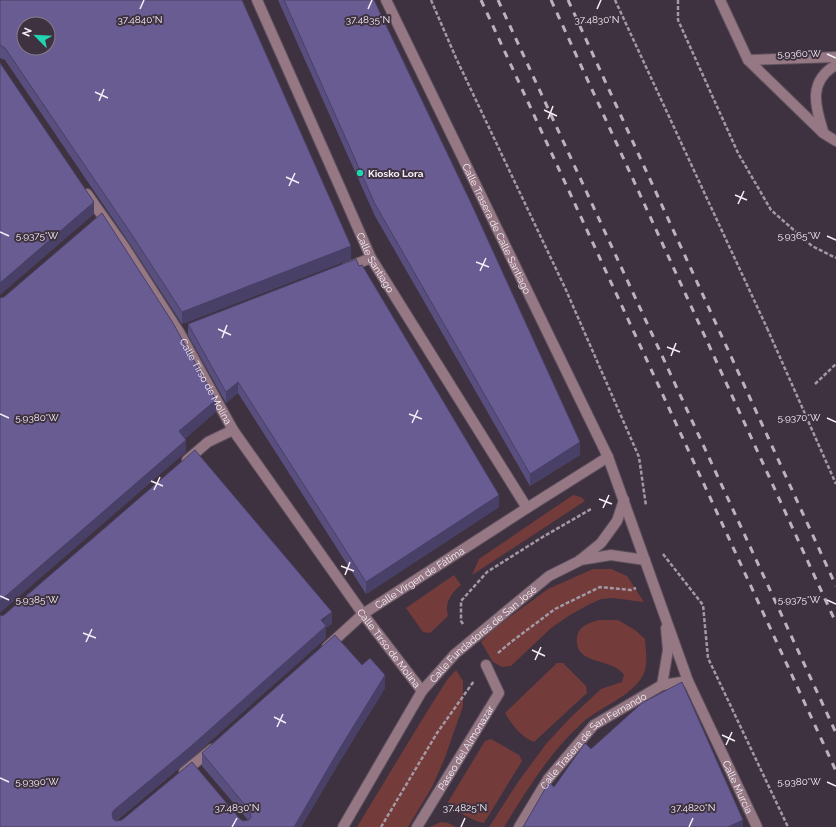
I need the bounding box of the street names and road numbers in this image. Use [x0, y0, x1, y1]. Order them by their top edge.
street label: Calle Trasera de Calle Santiago [460, 162, 533, 296]
street label: Calle Santiago [355, 231, 396, 295]
street label: Calle Tirso de Molina [178, 336, 234, 426]
street label: Calle Virgen de Fátima [373, 545, 466, 611]
street label: Calle Fundadores de San José [427, 584, 539, 685]
street label: Calle Tirso de Molina [355, 607, 422, 690]
street label: Calle Trasera de San Fernando [538, 690, 648, 791]
street label: Paseo del Almonazar [436, 703, 496, 792]
street label: Calle Murcia [720, 759, 755, 815]

